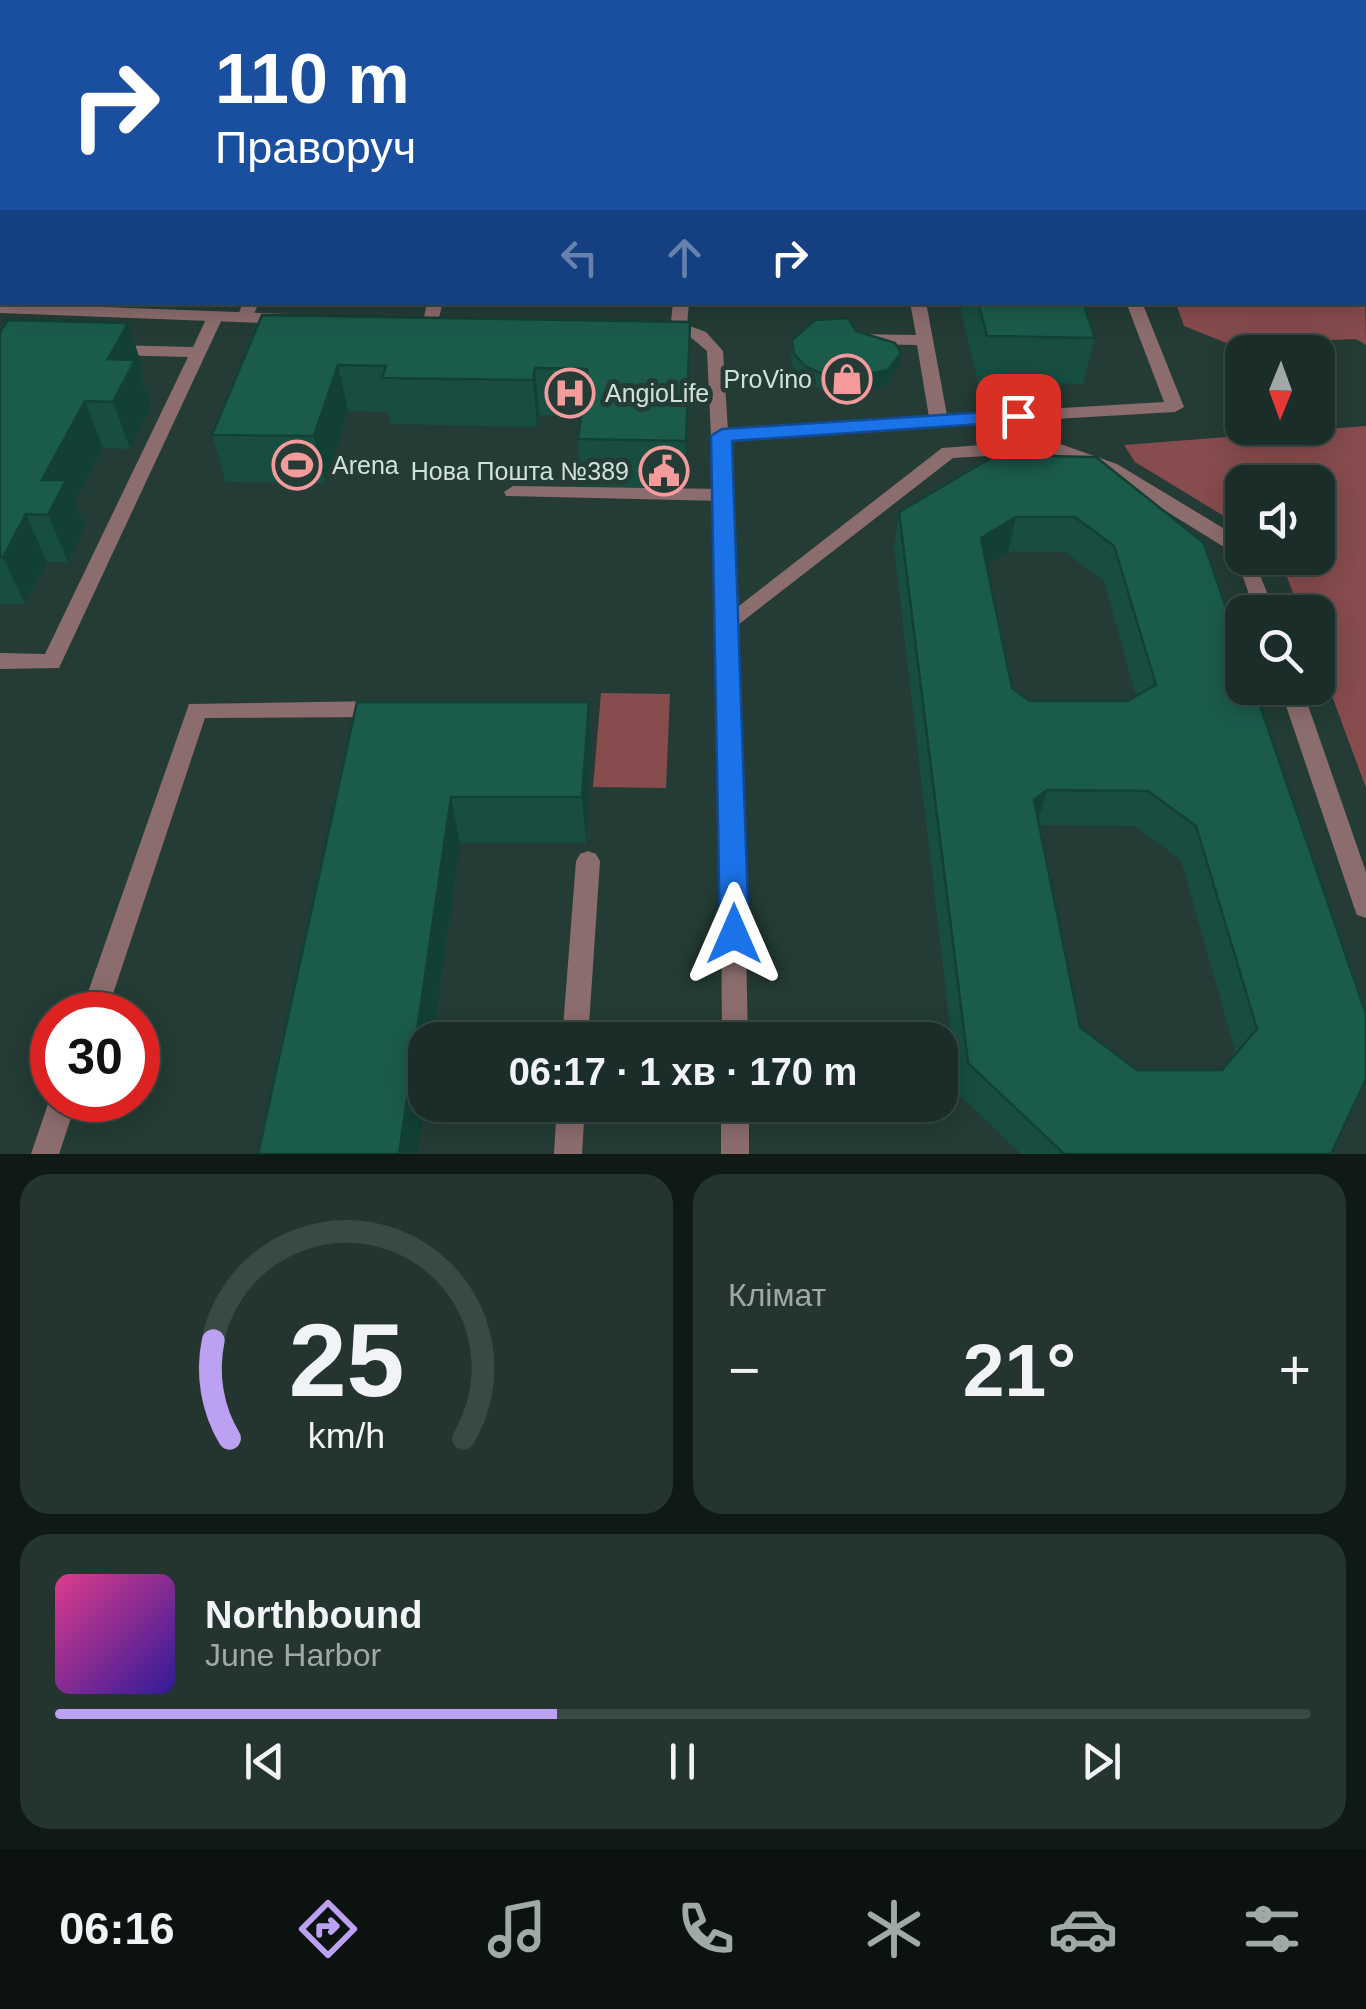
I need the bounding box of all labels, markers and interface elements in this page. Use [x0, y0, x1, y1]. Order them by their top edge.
icon: right [50, 40, 180, 170]
text: 110 m [215, 40, 410, 118]
text: Праворуч [215, 122, 416, 173]
icon: left [552, 230, 607, 285]
icon: ahead [657, 230, 712, 285]
icon: right [762, 230, 817, 285]
north arrow [1225, 335, 1335, 445]
map controls [1225, 335, 1335, 705]
shop icon: ProVino [821, 353, 873, 405]
place label: ProVino [724, 365, 812, 393]
hospital icon: AngioLife [544, 367, 596, 419]
pin [976, 374, 1061, 459]
place label: AngioLife [605, 379, 709, 407]
icon: arrive [991, 389, 1046, 444]
sports icon: Arena [271, 439, 323, 491]
public building icon: Нова Пошта №389 [638, 445, 690, 497]
place label: Arena [332, 451, 399, 479]
place label: Нова Пошта №389 [411, 457, 629, 485]
button: sound [1225, 465, 1335, 575]
button: search [1225, 595, 1335, 705]
position arrow [682, 882, 786, 986]
speed limit sign: 30 [30, 992, 160, 1122]
text: 06:17 · 1 хв · 170 m [509, 1051, 857, 1093]
text: Клімат [728, 1277, 826, 1313]
text: 25 [289, 1302, 404, 1418]
text: 21° [963, 1328, 1076, 1412]
text: − [728, 1339, 760, 1401]
text: + [1279, 1339, 1311, 1401]
text: km/h [308, 1416, 385, 1456]
text: Northbound [205, 1594, 422, 1636]
text: June Harbor [205, 1637, 381, 1673]
icon: previous [237, 1734, 292, 1789]
icon: pause [655, 1734, 710, 1789]
icon: next [1074, 1734, 1129, 1789]
icon: directions [293, 1894, 363, 1964]
icon: music [482, 1894, 552, 1964]
icon: phone [671, 1894, 741, 1964]
icon: climate [859, 1894, 929, 1964]
icon: car [1048, 1894, 1118, 1964]
icon: filters [1237, 1894, 1307, 1964]
text: 06:16 [59, 1903, 174, 1954]

